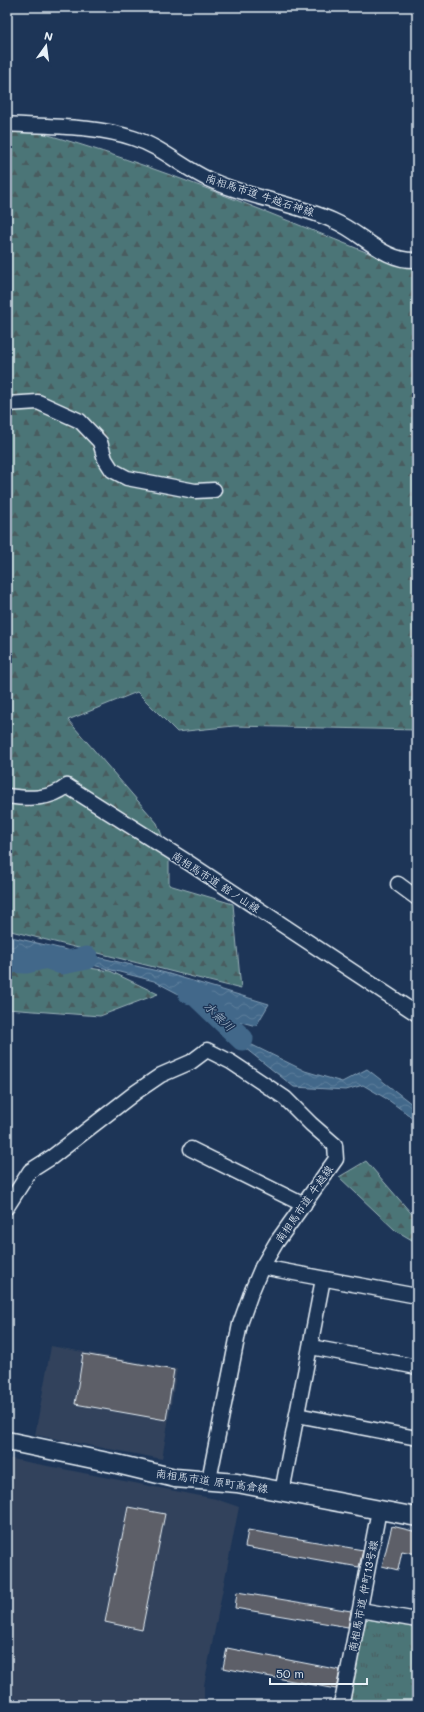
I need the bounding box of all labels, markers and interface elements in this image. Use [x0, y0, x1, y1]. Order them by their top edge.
north arrow [26, 26, 66, 66]
text: N [43, 28, 54, 44]
street label: 南相馬市道 牛越石神線 [204, 170, 316, 219]
street label: 南相馬市道 舘ノ山線 [169, 847, 263, 916]
water label: 水無川 [201, 998, 238, 1035]
street label: 南相馬市道 牛越線 [271, 1162, 336, 1246]
street label: 南相馬市道 原町高倉線 [155, 1465, 269, 1496]
street label: 南相馬市道 仲町13号線 [344, 1539, 381, 1653]
scale bar [270, 1660, 367, 1686]
text: 50 m [276, 1665, 304, 1681]

